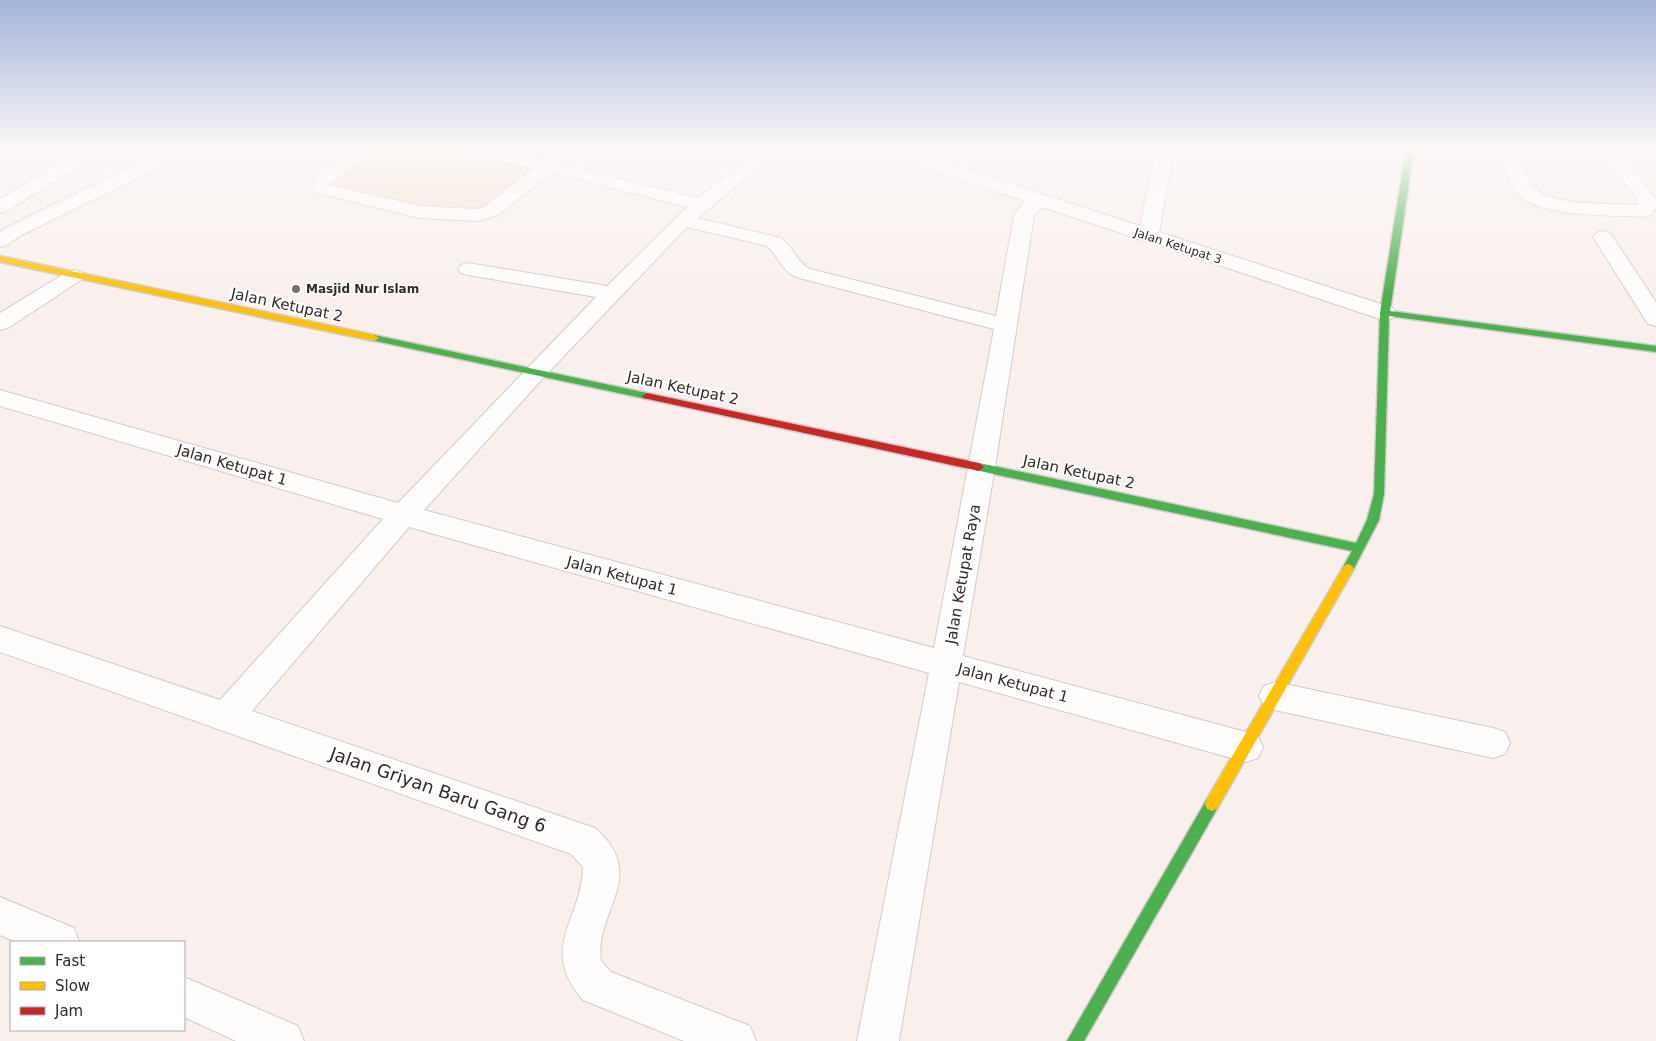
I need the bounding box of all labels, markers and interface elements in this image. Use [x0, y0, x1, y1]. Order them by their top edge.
street label: Jalan Ketupat 3 [1132, 225, 1223, 267]
place label: Masjid Nur Islam [306, 282, 419, 296]
marker: Masjid Nur Islam [290, 283, 302, 295]
street label: Jalan Ketupat 2 [228, 284, 345, 326]
street label: Jalan Ketupat 2 [624, 367, 741, 409]
street label: Jalan Ketupat 1 [174, 440, 289, 489]
street label: Jalan Ketupat 2 [1020, 451, 1137, 493]
street label: Jalan Ketupat Raya [942, 503, 984, 646]
street label: Jalan Ketupat 1 [564, 552, 679, 599]
street label: Jalan Ketupat 1 [955, 659, 1070, 706]
street label: Jalan Griyan Baru Gang 6 [326, 742, 549, 836]
legend [10, 941, 185, 1031]
text: Fast [55, 952, 85, 970]
text: Slow [55, 977, 90, 995]
text: Jam [54, 1002, 83, 1020]

